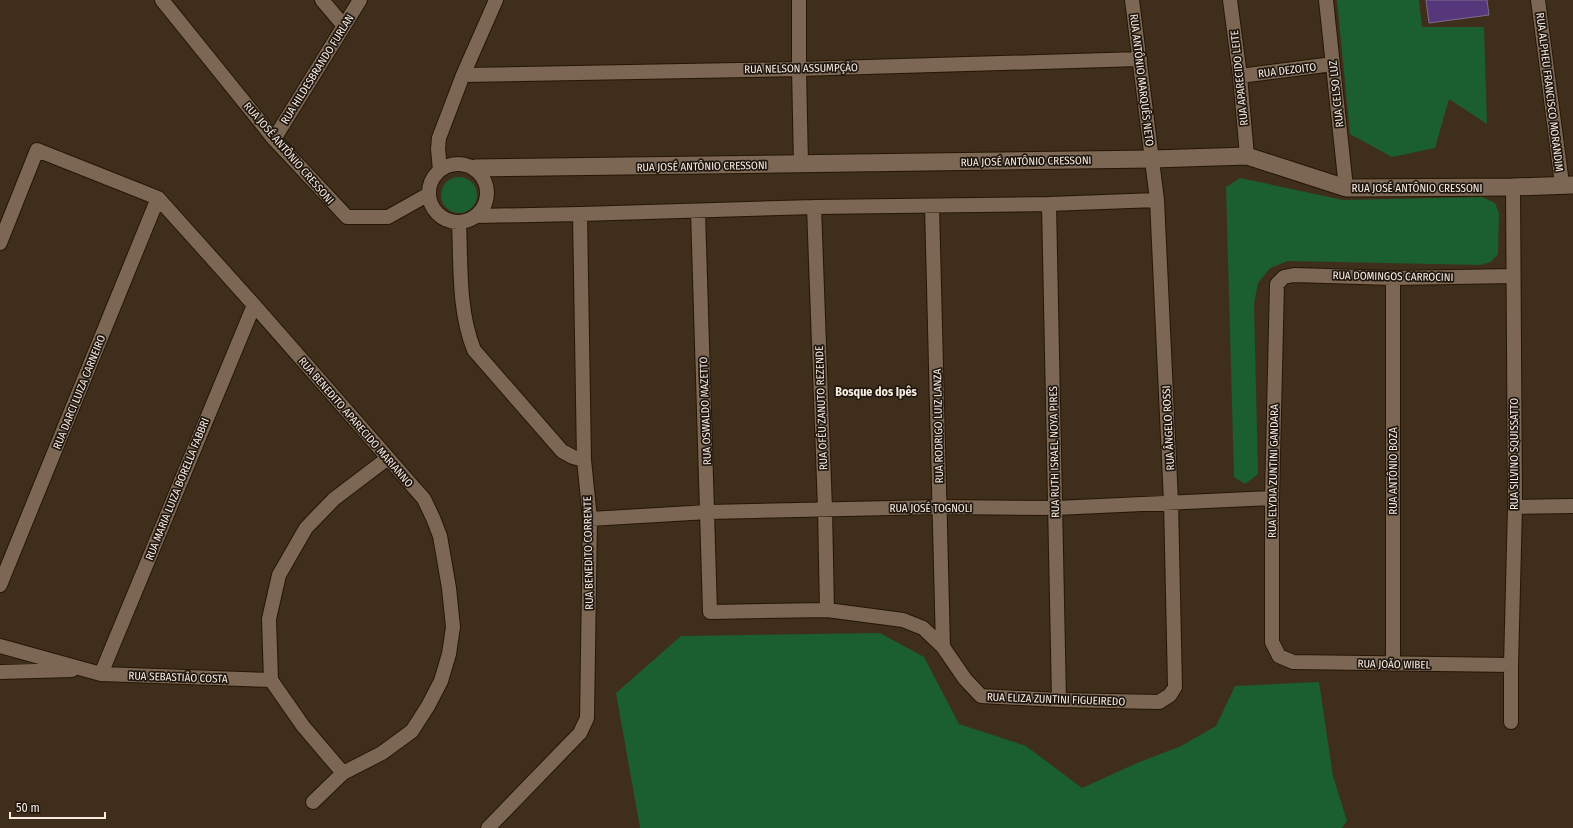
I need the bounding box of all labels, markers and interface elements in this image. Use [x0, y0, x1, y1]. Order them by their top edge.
street label: RUA HILDESBRANDO FURLAN [278, 12, 357, 127]
street label: RUA ALPHEU FRANCISCO MORANDIM [1533, 12, 1566, 173]
street label: RUA ANTÔNIO MARQUÊS NETO [1127, 13, 1157, 147]
street label: RUA APARECIDO LEITE [1228, 30, 1251, 126]
street label: RUA DEZOITO [1257, 60, 1317, 81]
street label: RUA CELSO LUZ [1327, 60, 1346, 128]
street label: RUA NELSON ASSUMPÇÃO [744, 61, 858, 76]
street label: RUA JOSÉ ANTÔNIO CRESSONI [241, 99, 337, 207]
street label: RUA JOSÉ ANTÔNIO CRESSONI [960, 153, 1092, 169]
street label: RUA JOSÉ ANTÔNIO CRESSONI [636, 158, 768, 174]
street label: RUA JOSÉ ANTÔNIO CRESSONI [1352, 181, 1482, 195]
street label: RUA DOMINGOS CARROCINI [1333, 269, 1453, 284]
street label: RUA DARCI LUIZA CARNEIRO [51, 333, 108, 451]
street label: RUA OFÊU ZANUTO REZENDE [813, 346, 830, 470]
street label: RUA BENEDITO APARECIDO MARIANNO [296, 355, 416, 490]
street label: RUA OSWALDO MAZETTO [697, 357, 714, 465]
street label: RUA RODRIGO LUIZ LANZA [931, 368, 946, 483]
district label: Bosque dos Ipês [835, 385, 917, 399]
street label: RUA RUTH ISRAEL NOYA PIRES [1047, 385, 1062, 518]
street label: RUA ÂNGELO ROSSI [1160, 385, 1177, 471]
street label: RUA SILVINO SQUISSATTO [1508, 398, 1521, 510]
street label: RUA ELYDIA ZUNTINI GANDARA [1266, 404, 1281, 538]
street label: RUA MARIA LUIZA BORELLA FABBRI [143, 416, 212, 562]
street label: RUA ANTÔNIO BOZA [1386, 427, 1400, 515]
street label: RUA BENEDITO CORRENTE [581, 496, 596, 610]
street label: RUA JOSÉ TOGNOLI [889, 501, 973, 515]
street label: RUA JOÃO WIBEL [1357, 657, 1431, 672]
street label: RUA SEBASTIÃO COSTA [128, 669, 228, 686]
street label: RUA ELIZA ZUNTINI FIGUEIREDO [987, 691, 1125, 708]
scale bar [10, 794, 105, 820]
text: 50 m [16, 801, 40, 815]

